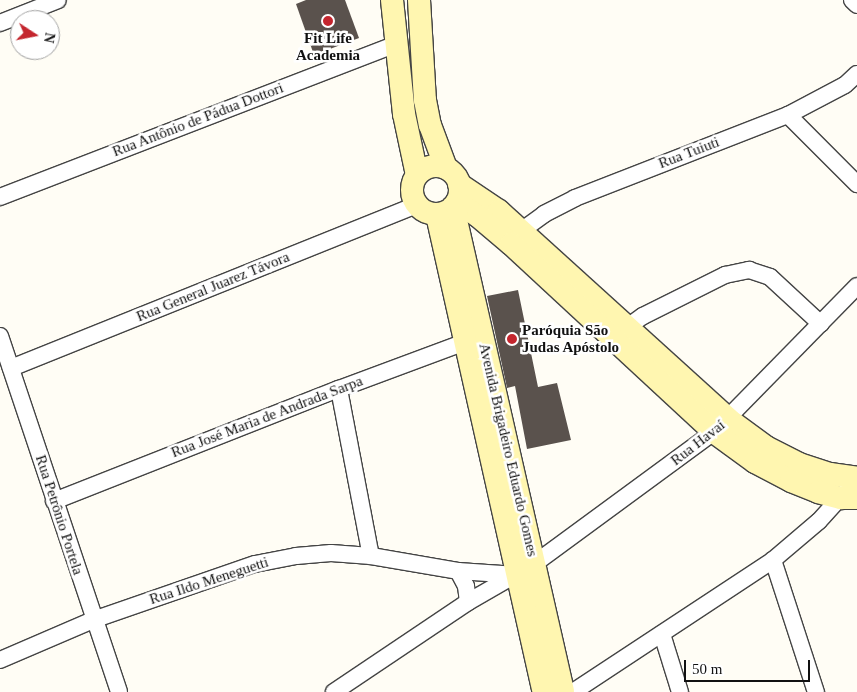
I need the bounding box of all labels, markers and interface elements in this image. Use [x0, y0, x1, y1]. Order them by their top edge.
north arrow [10, 10, 60, 60]
marker: Fit Life Academia [322, 15, 334, 27]
place label: Fit Life Academia [296, 29, 360, 64]
text: N [41, 31, 58, 44]
street label: Rua Antônio de Pádua Dottori [110, 79, 286, 161]
street label: Rua Tuiuti [656, 133, 722, 173]
street label: Rua General Juarez Távora [134, 248, 292, 326]
place label: Paróquia São Judas Apóstolo [522, 321, 620, 356]
marker: Paróquia São Judas Apóstolo [506, 333, 518, 345]
street label: Avenida Brigadeiro Eduardo Gomes [475, 342, 541, 558]
street label: Rua José Maria de Andrada Sarpa [168, 372, 366, 462]
street label: Rua Havaí [667, 416, 729, 470]
street label: Rua Petrônio Portela [31, 453, 87, 577]
street label: Rua Ildo Meneguetti [147, 553, 271, 609]
scale bar [687, 650, 813, 682]
text: 50 m [692, 661, 722, 677]

